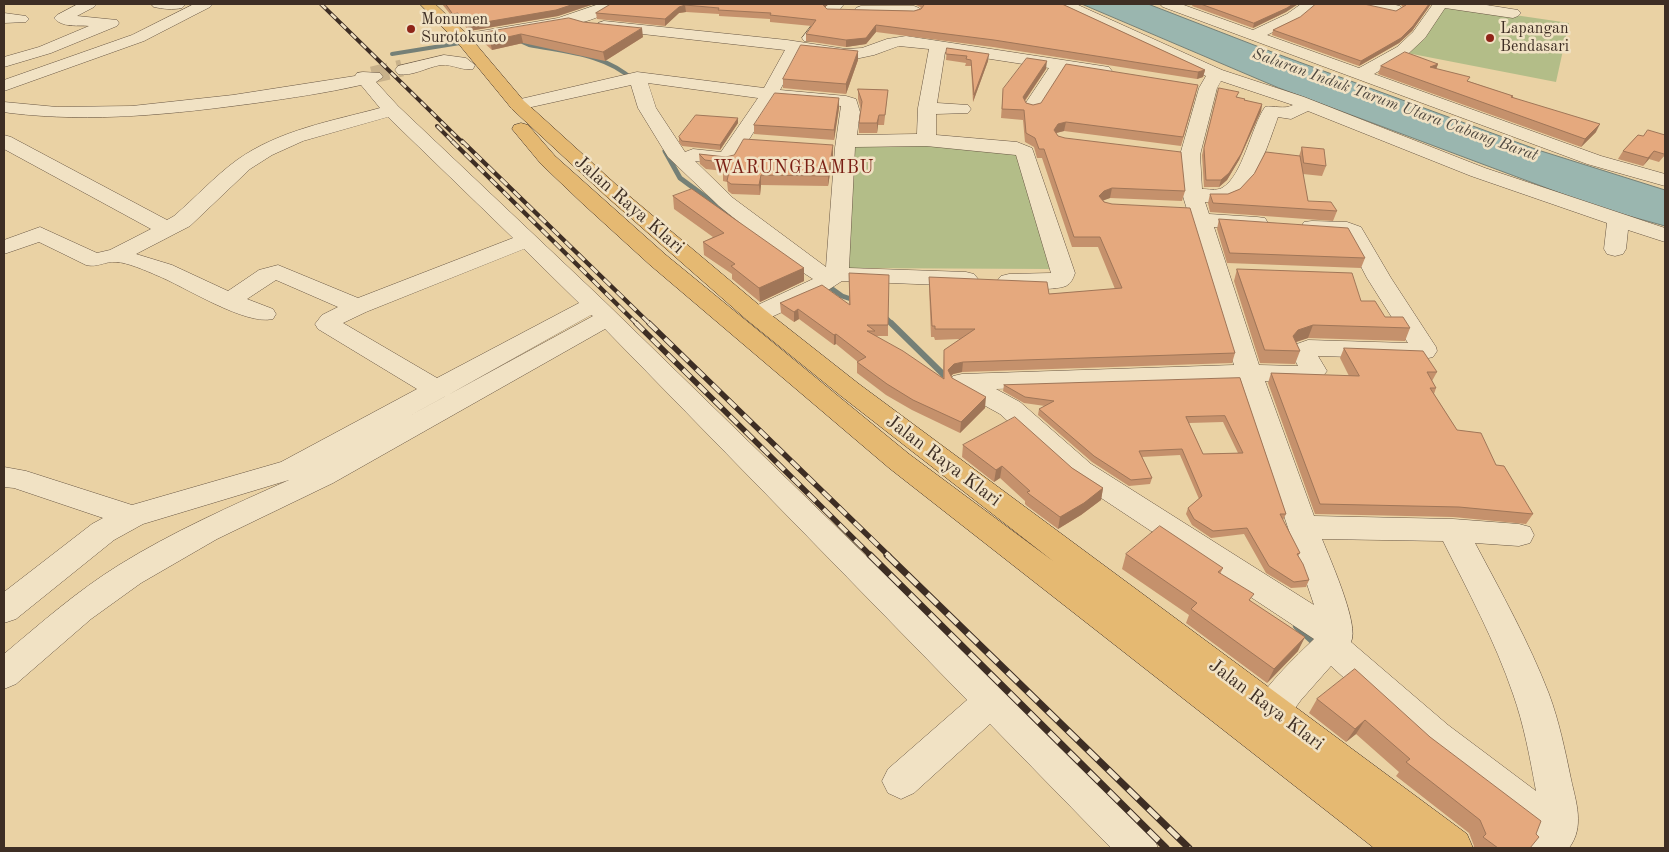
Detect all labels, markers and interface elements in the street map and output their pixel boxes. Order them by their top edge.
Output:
place label: Monumen Surotokunto [421,10,507,48]
place label: Lapangan Bendasari [1500,19,1569,57]
marker: Monumen Surotokunto [405,23,417,35]
marker: Lapangan Bendasari [1484,32,1496,44]
water label: Saluran Induk Tarum Utara Cabang Barat [1250,44,1540,166]
street label: Jalan Raya Klari [569,151,689,259]
district label: WARUNGBAMBU [712,157,876,179]
street label: Jalan Raya Klari [881,410,1005,512]
street label: Jalan Raya Klari [1204,654,1328,756]

